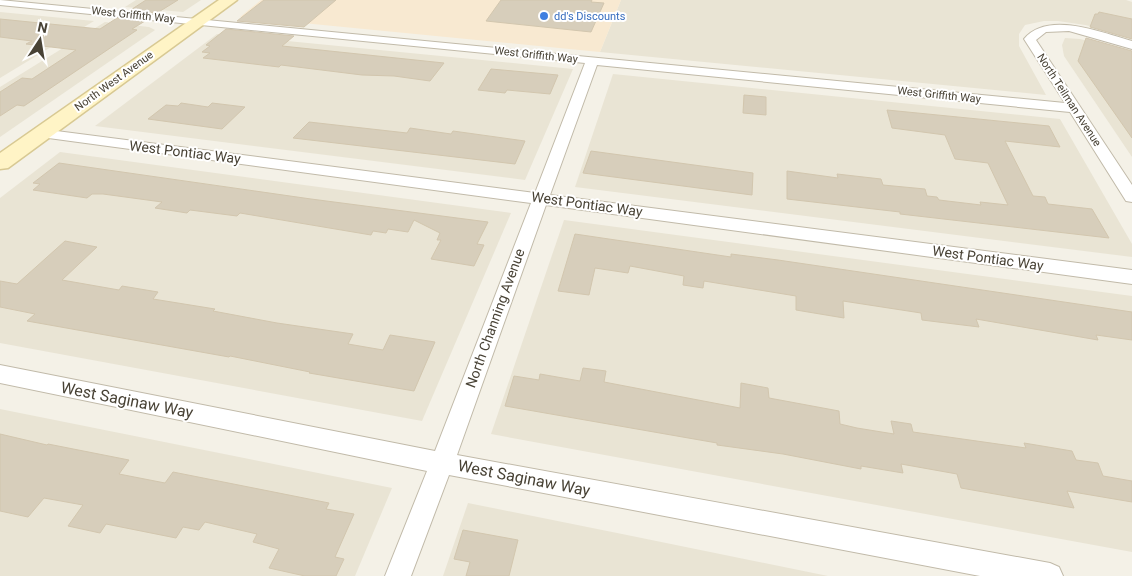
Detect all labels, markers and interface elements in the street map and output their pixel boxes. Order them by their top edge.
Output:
street label: West Griffith Way [91,4,176,26]
marker: dd's Discounts [538,10,550,22]
place label: dd's Discounts [554,10,626,23]
north arrow [15,15,65,65]
text: N [36,18,49,36]
street label: West Griffith Way [494,44,579,66]
street label: North West Avenue [72,48,156,114]
street label: North Teilman Avenue [1034,51,1104,149]
street label: West Griffith Way [897,84,982,106]
street label: West Pontiac Way [128,137,242,167]
street label: West Pontiac Way [530,188,644,220]
street label: West Pontiac Way [931,242,1045,274]
street label: North Channing Avenue [462,246,528,390]
street label: West Saginaw Way [59,378,195,422]
street label: West Saginaw Way [456,456,592,500]

